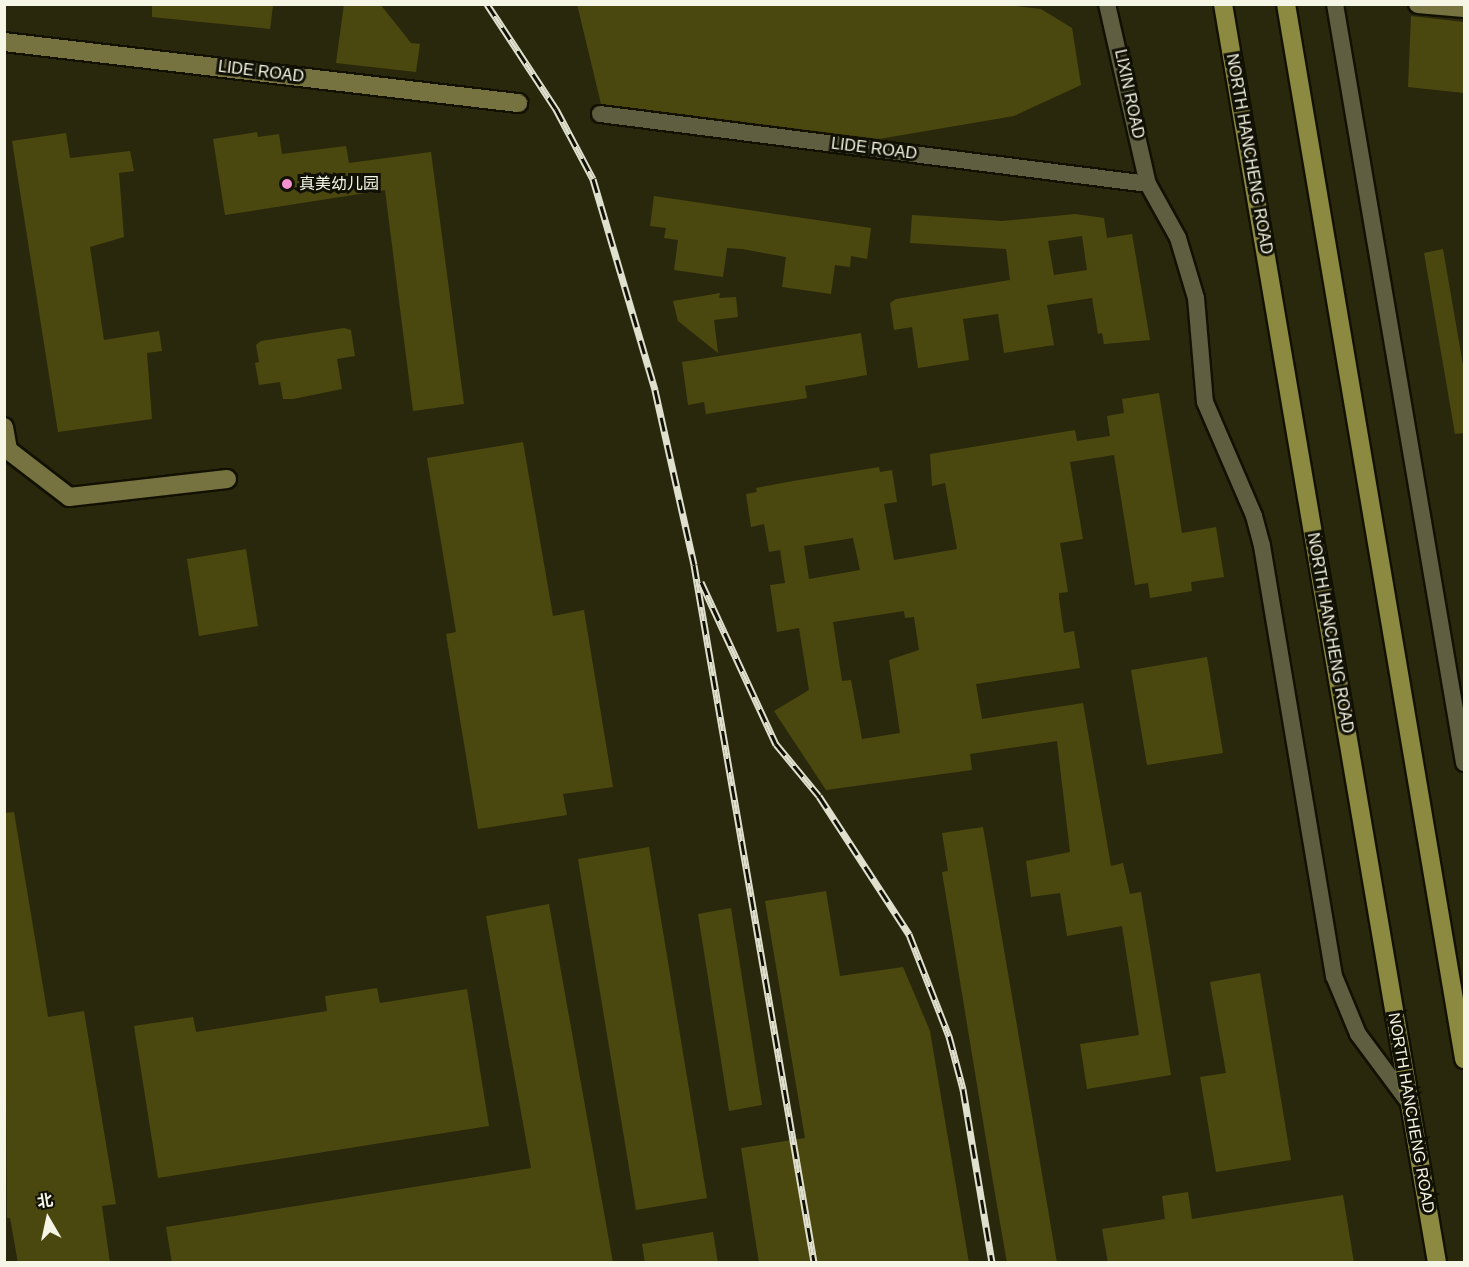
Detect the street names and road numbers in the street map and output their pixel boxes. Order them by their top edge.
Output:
street label: LIXIN ROAD [1110,48,1148,140]
street label: NORTH HANCHENG ROAD [1222,52,1276,256]
street label: LIDE ROAD [217,57,305,87]
street label: LIDE ROAD [830,134,918,164]
street label: NORTH HANCHENG ROAD [1303,531,1357,735]
street label: NORTH HANCHENG ROAD [1384,1011,1438,1215]

